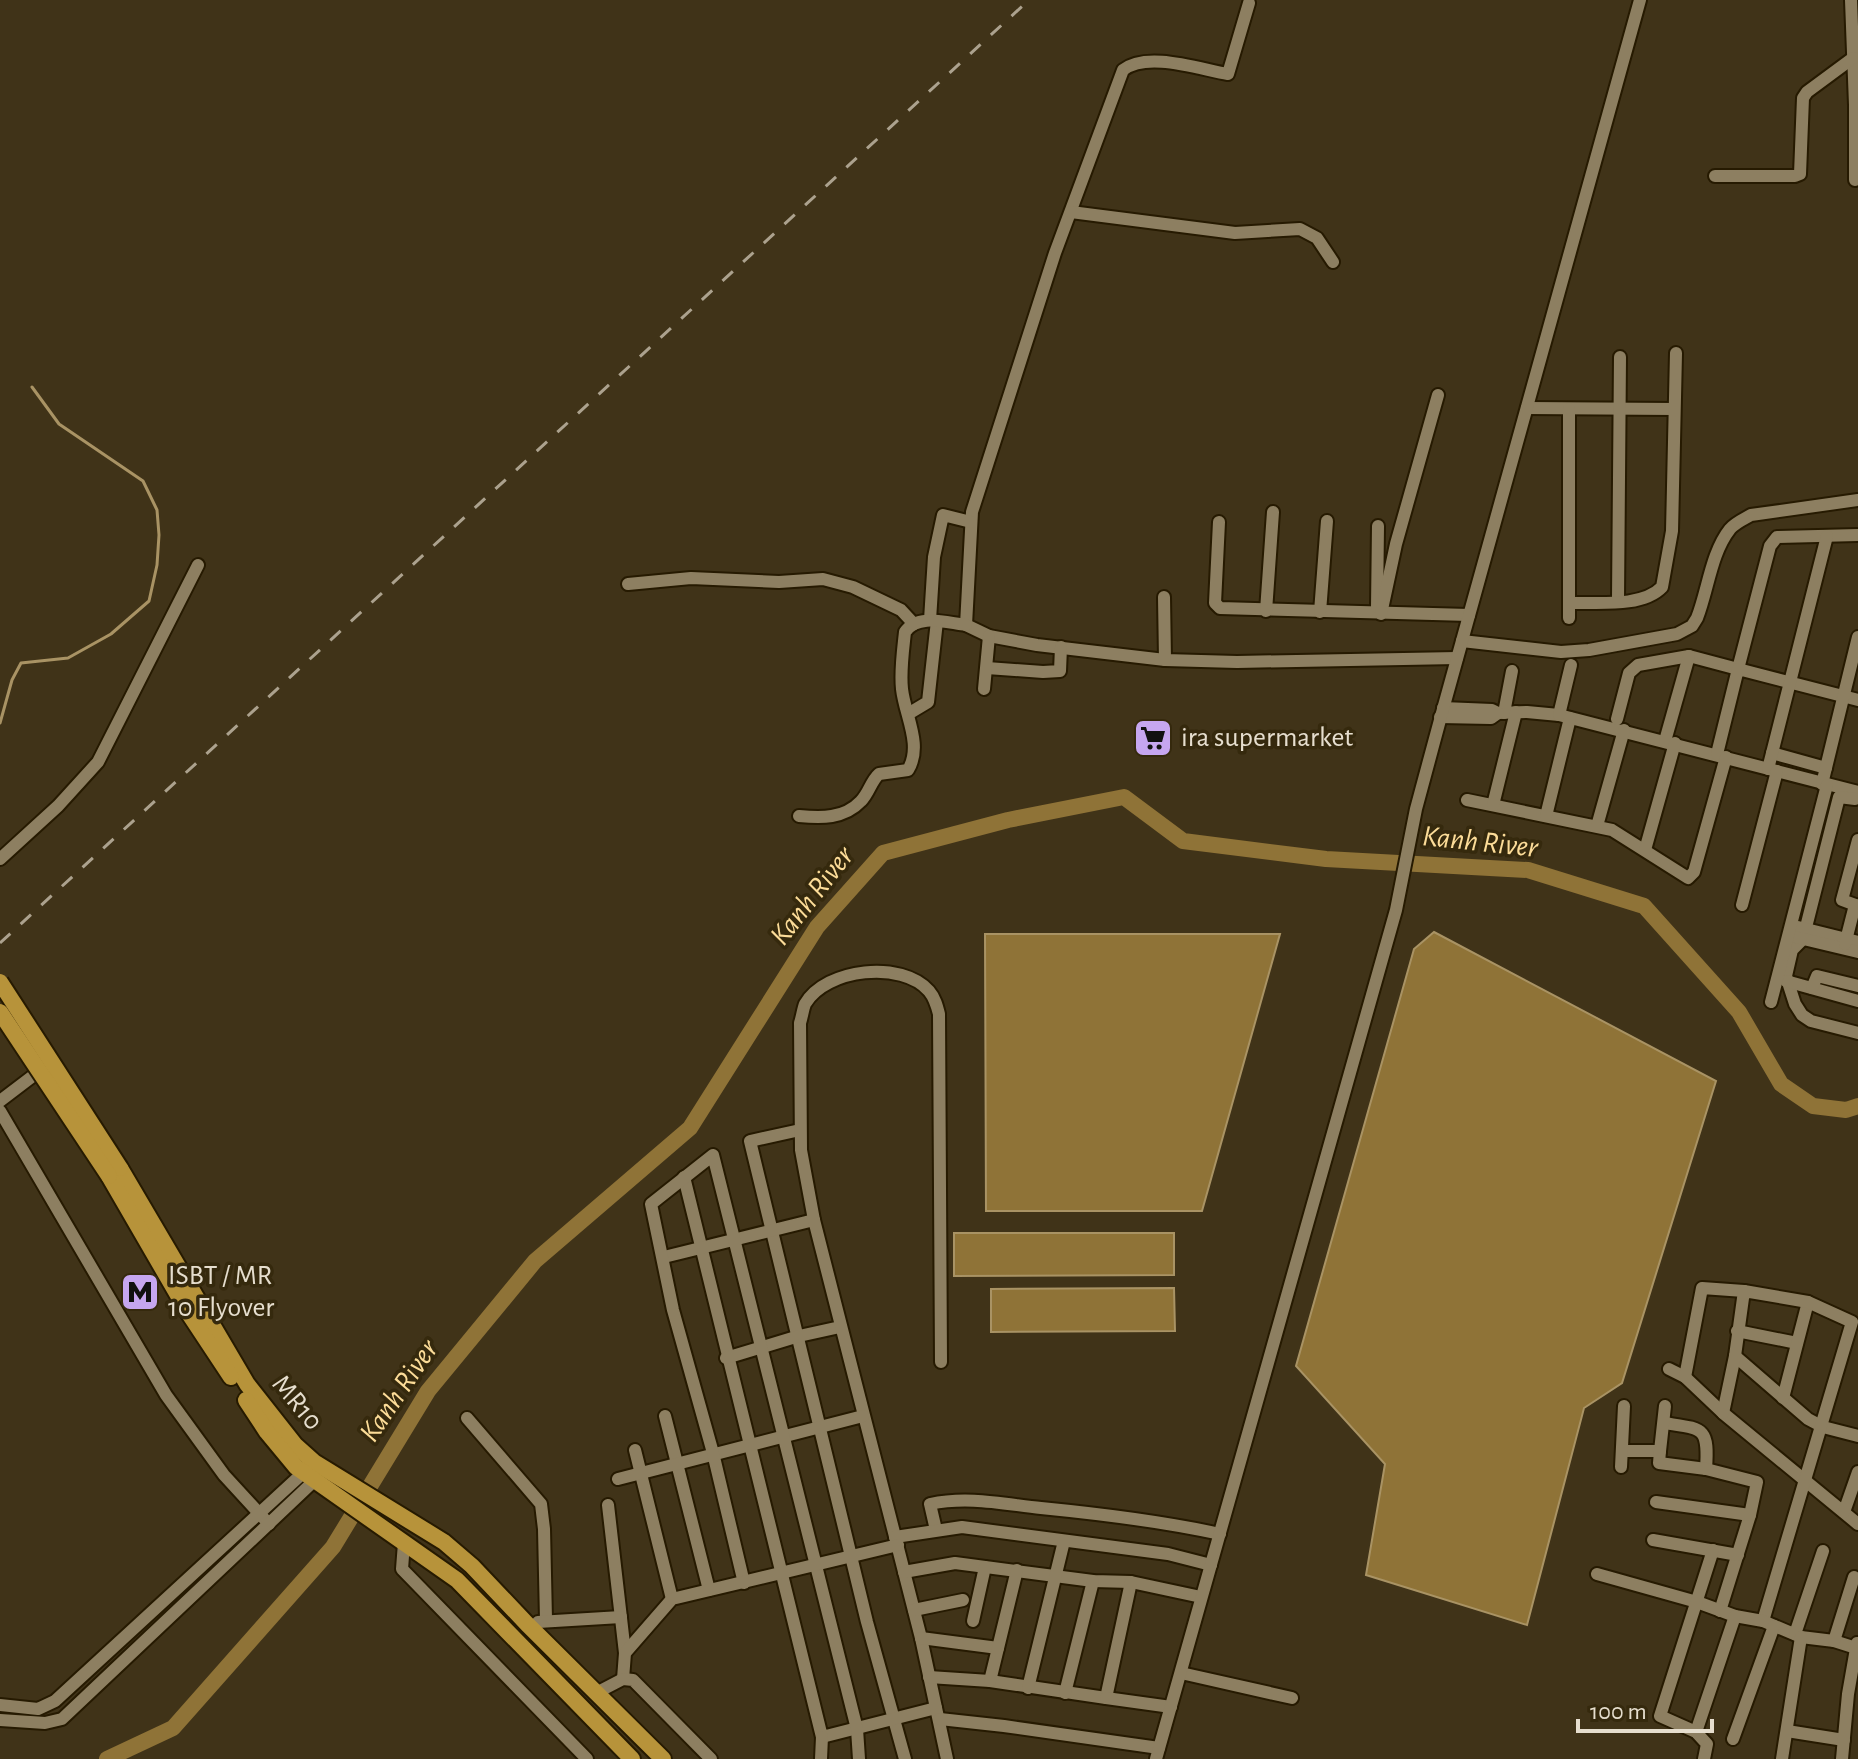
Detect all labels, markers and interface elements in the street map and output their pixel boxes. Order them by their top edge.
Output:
supermarket icon: ira supermarket [1132,717,1174,759]
place label: ira supermarket [1181,724,1353,752]
water label: Kanh River [1421,821,1540,863]
water label: Kanh River [765,840,860,951]
place label: ISBT / MR 10 Flyover [168,1262,274,1322]
metro station icon: ISBT / MR 10 Flyover [119,1271,161,1313]
water label: Kanh River [354,1334,445,1447]
street label: MR10 [266,1370,328,1436]
scale bar [1578,1683,1712,1733]
text: 100 m [1590,1700,1647,1724]

